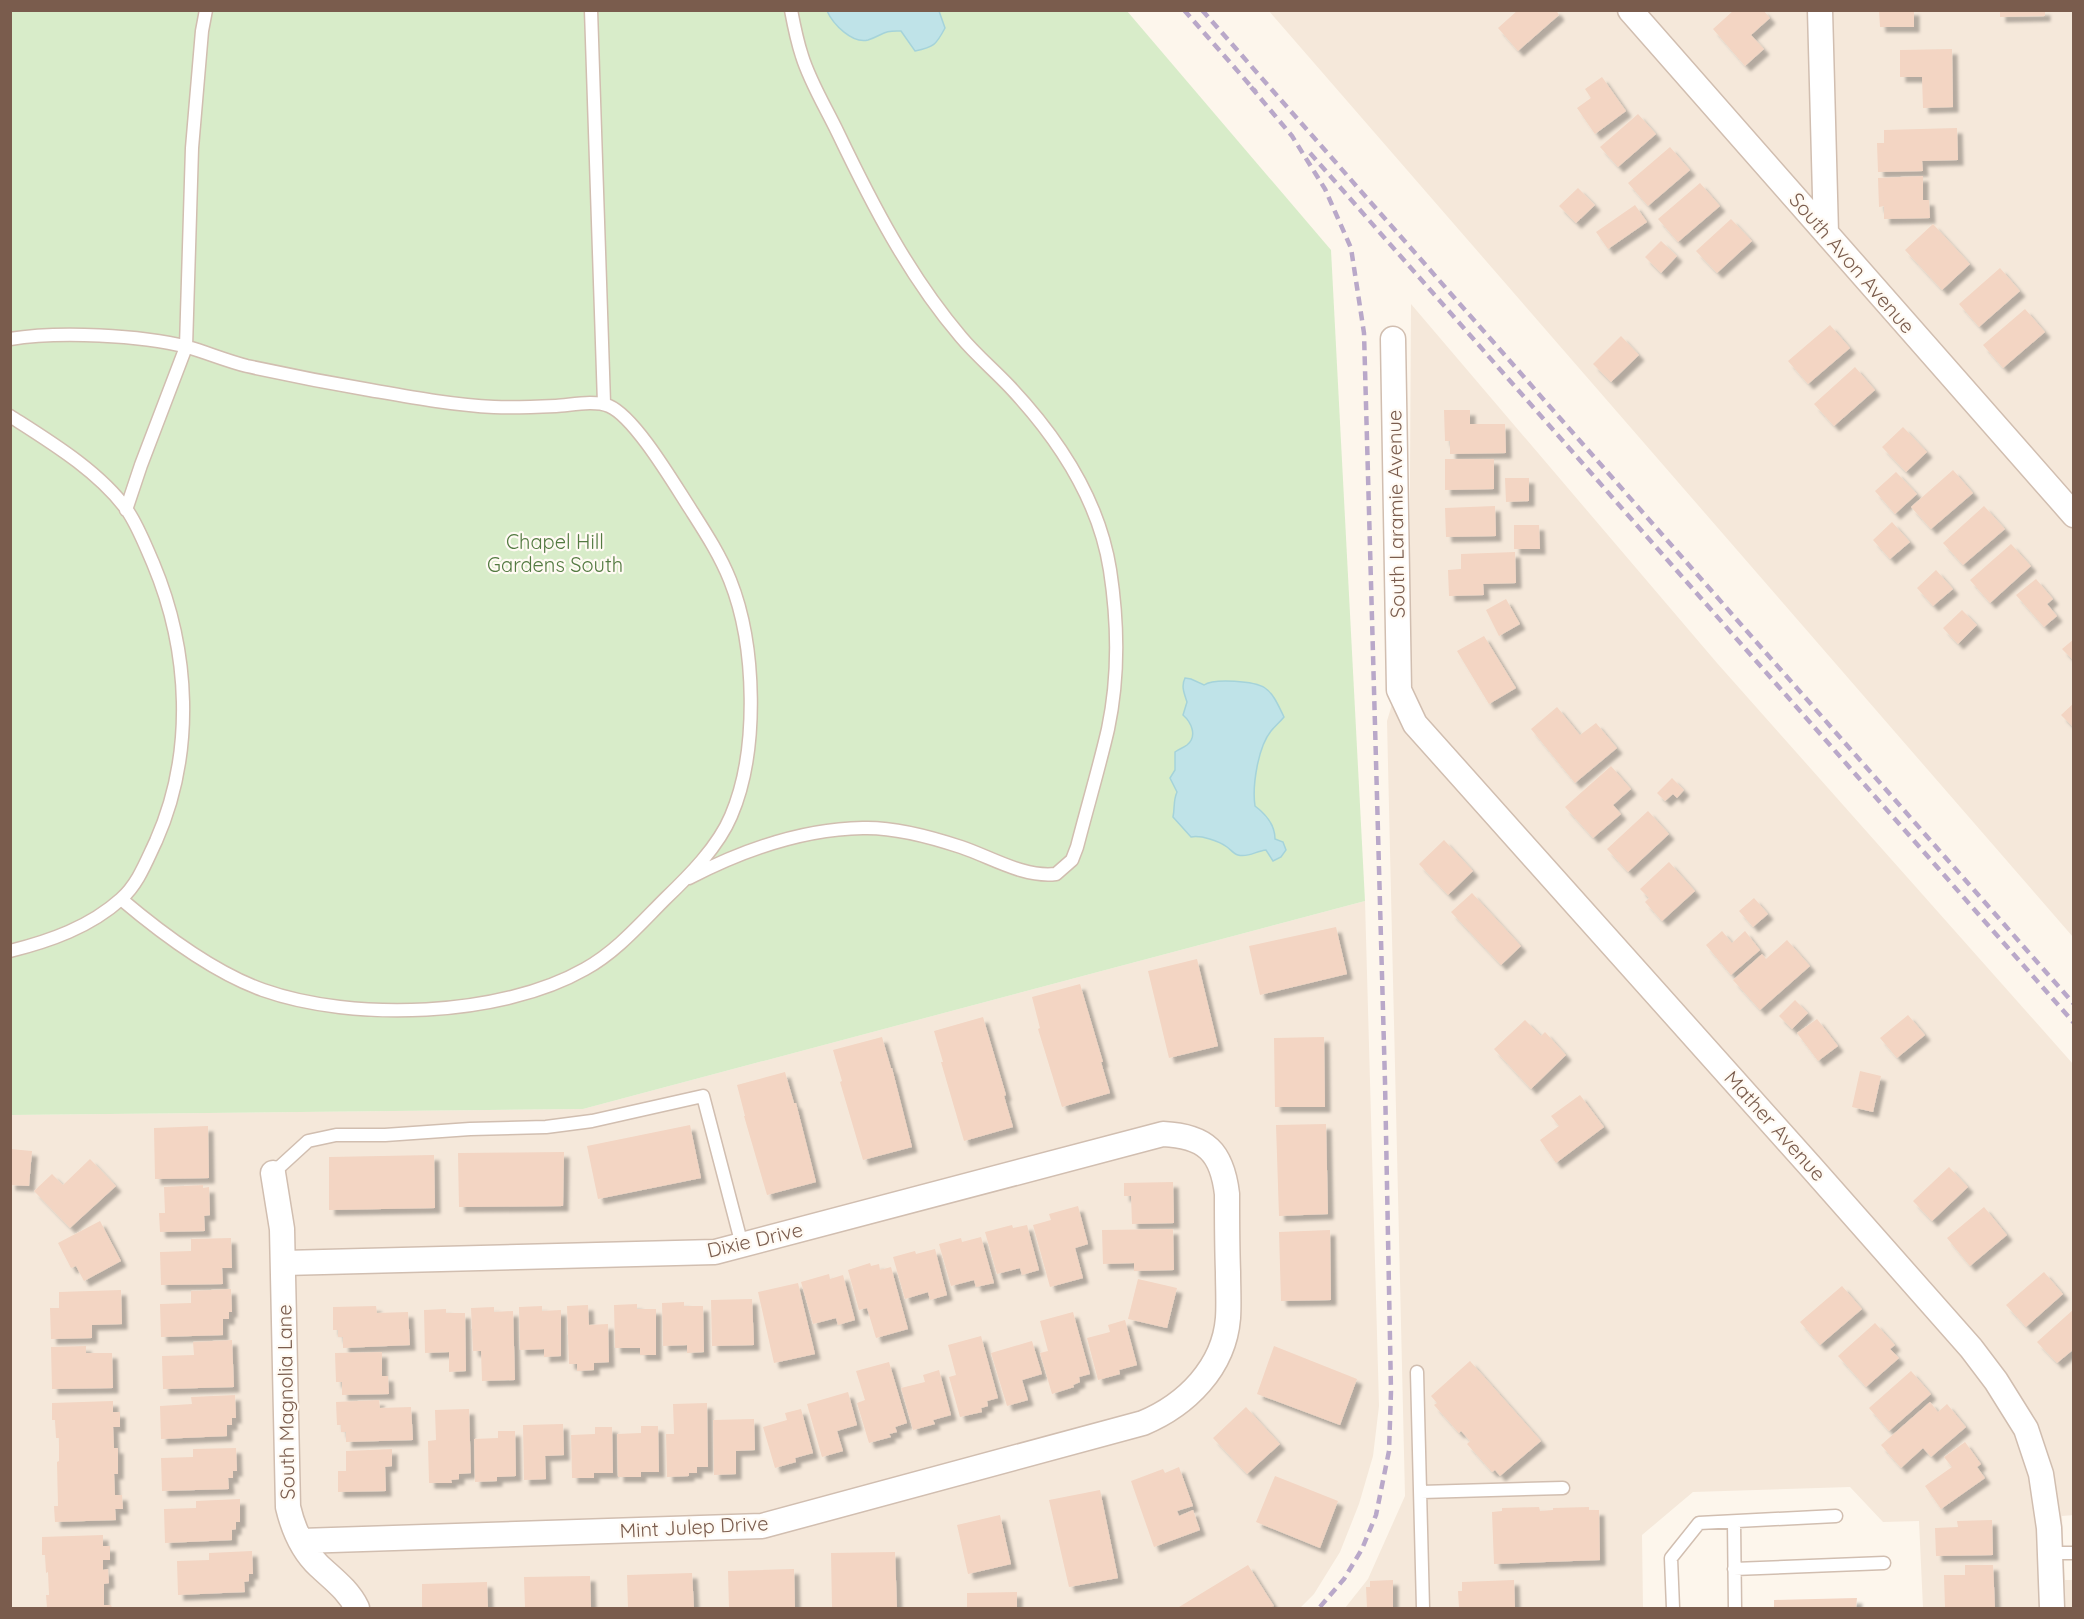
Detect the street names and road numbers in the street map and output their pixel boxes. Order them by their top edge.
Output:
street label: South Avon Avenue [1784,187,1920,338]
street label: South Laramie Avenue [1381,410,1410,618]
street label: Mather Avenue [1719,1065,1831,1186]
street label: Dixie Drive [705,1216,805,1263]
street label: South Magnolia Lane [271,1304,300,1500]
street label: Mint Julep Drive [619,1510,769,1543]

